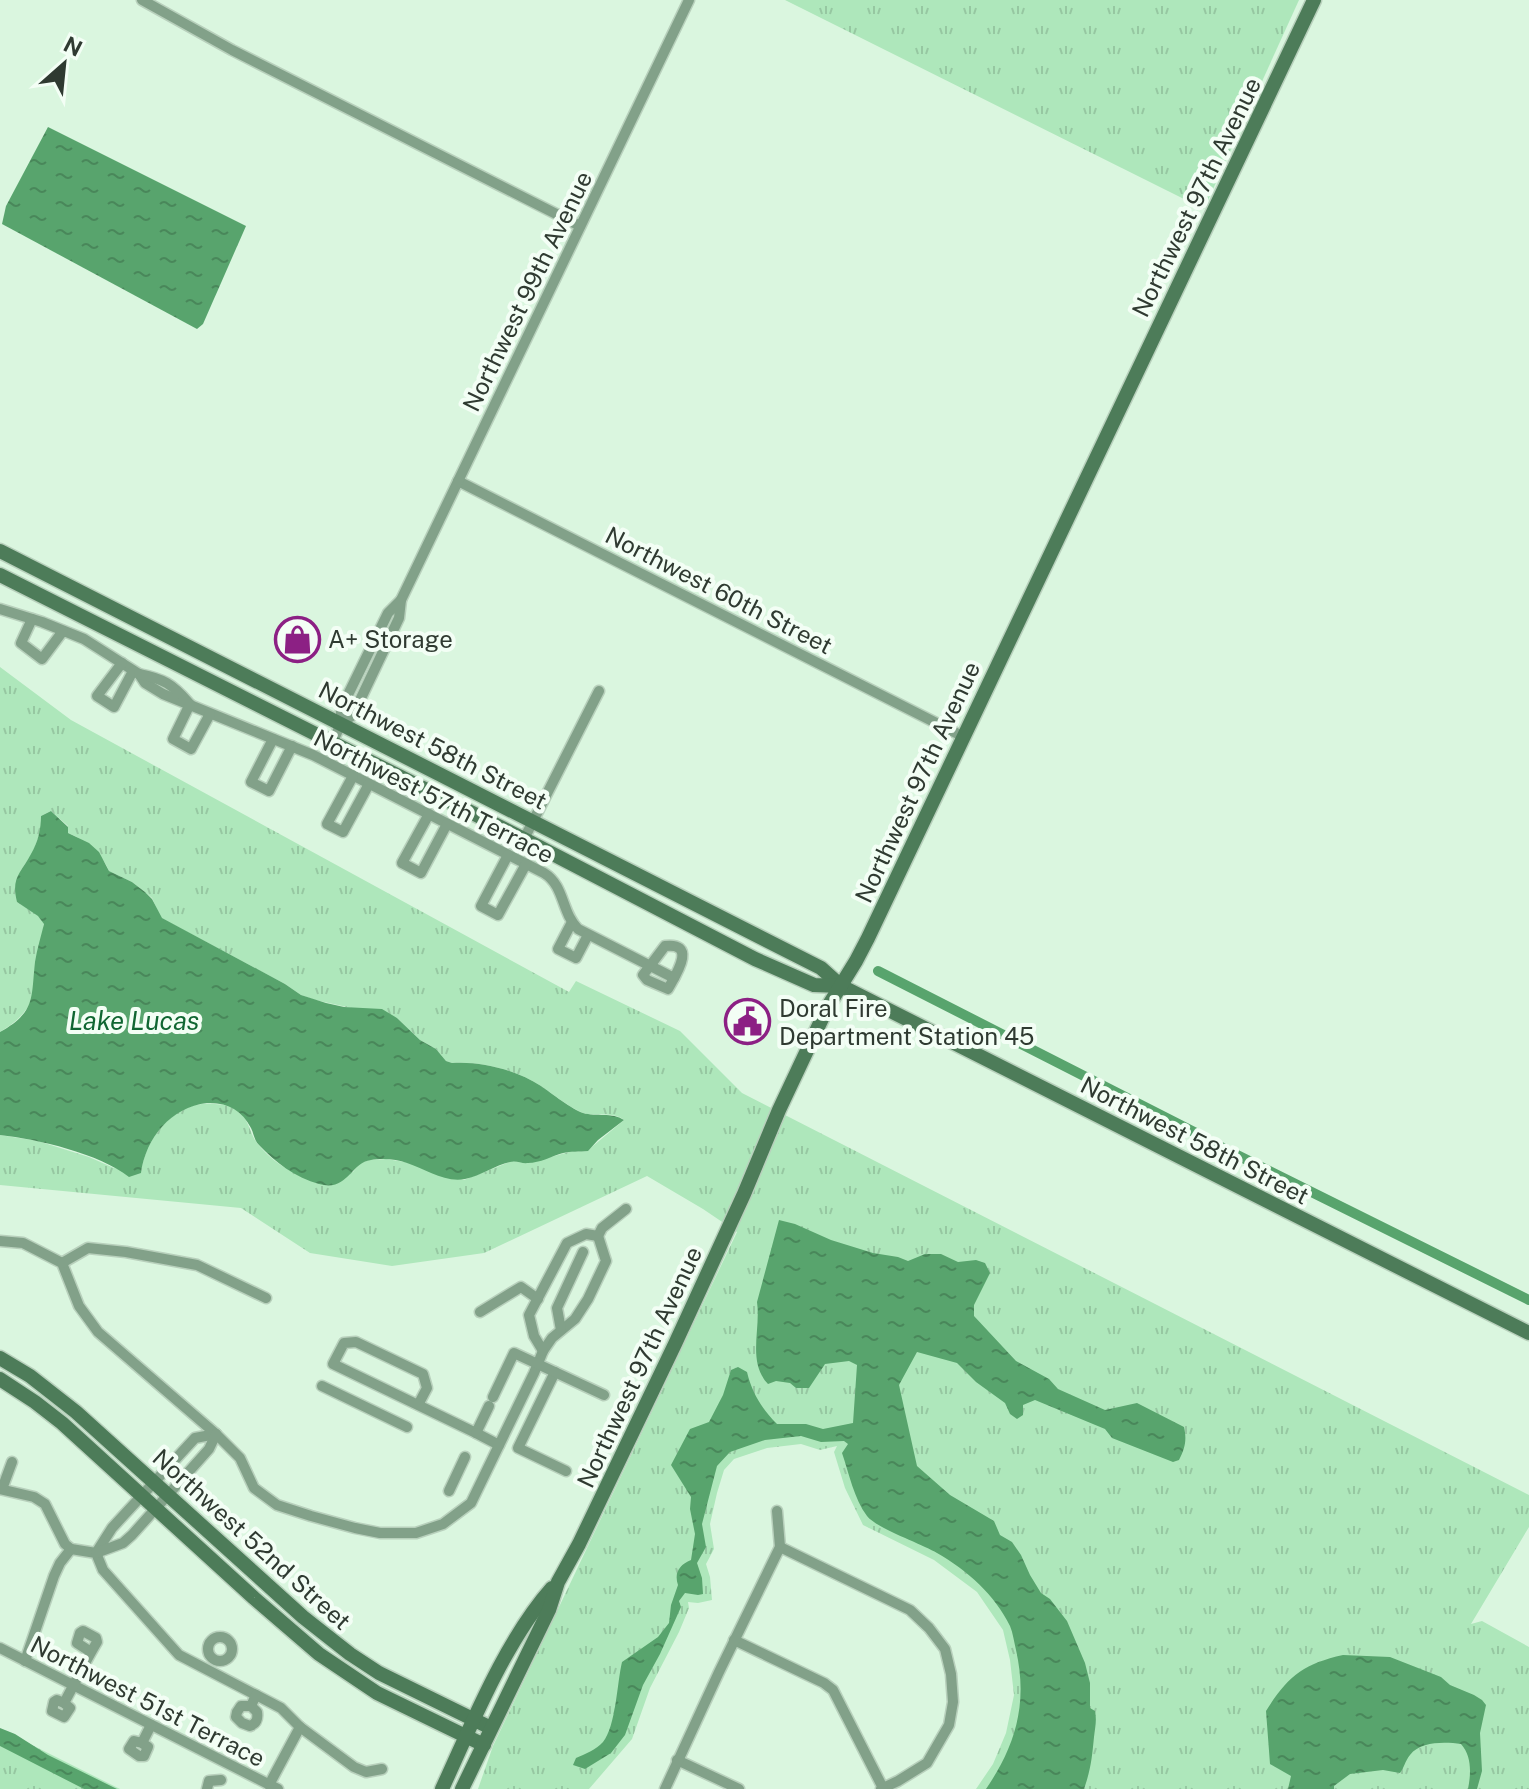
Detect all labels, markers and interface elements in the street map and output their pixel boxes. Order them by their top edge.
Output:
north arrow [24,24,104,104]
text: N [60,31,87,62]
street label: Northwest 97th Avenue [1126,73,1266,321]
street label: Northwest 99th Avenue [457,166,597,416]
street label: Northwest 60th Street [601,521,837,659]
shop icon: A+ Storage [273,615,321,663]
place label: A+ Storage [328,625,453,653]
street label: Northwest 97th Avenue [849,657,985,907]
street label: Northwest 58th Street [314,675,552,815]
street label: Northwest 57th Terrace [309,723,559,869]
place label: Doral Fire Department Station 45 [779,994,1034,1050]
public building icon: Doral Fire Department Station 45 [724,998,772,1046]
water label: Lake Lucas [69,1005,199,1036]
street label: Northwest 58th Street [1076,1070,1314,1210]
street label: Northwest 97th Avenue [571,1242,707,1492]
street label: Northwest 52nd Street [147,1443,357,1635]
street label: Northwest 51st Terrace [26,1630,270,1772]

